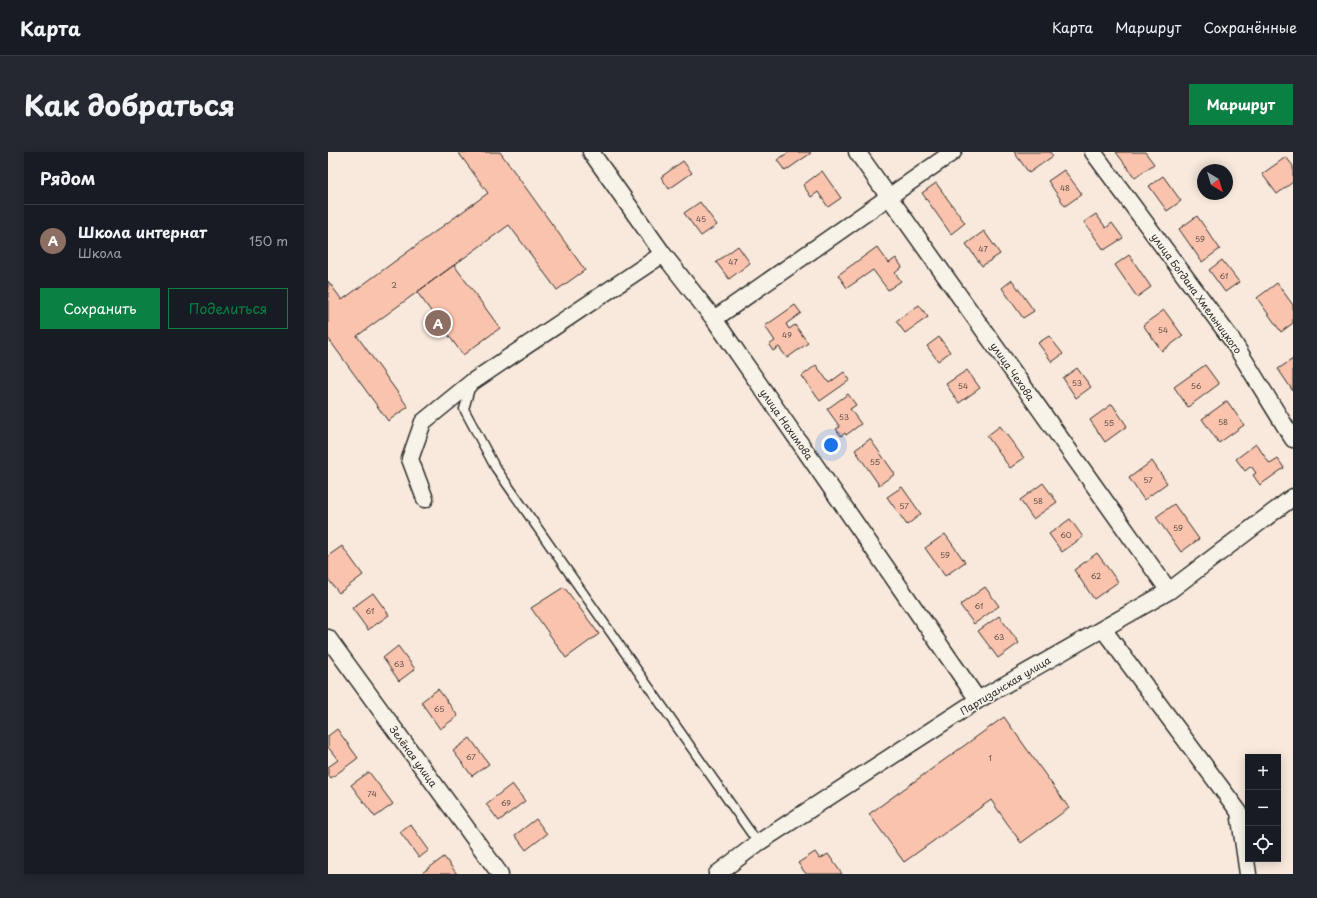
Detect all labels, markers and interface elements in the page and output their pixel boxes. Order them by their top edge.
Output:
text: Карта [20,14,81,42]
text: Карта [1052,17,1093,38]
text: Маршрут [1115,17,1181,38]
text: Сохранённые [1203,17,1297,38]
text: Как добраться [24,83,235,126]
button: Маршрут [1189,84,1293,125]
north arrow [1197,164,1233,200]
text: Рядом [40,165,95,191]
house number: 48 [1060,182,1070,194]
house number: 45 [696,213,706,225]
text: Школа интернат [78,220,207,243]
street label: улица Богдана Хмельницкого [1148,230,1246,357]
text: A [48,231,58,250]
text: 150 m [249,231,288,250]
house number: 59 [1195,233,1205,245]
text: Школа [78,243,122,262]
house number: 47 [978,243,988,255]
house number: 47 [728,256,738,268]
house number: 61 [1220,270,1229,282]
house number: 2 [391,279,397,291]
button: Сохранить [40,288,160,329]
button: Поделиться [168,288,288,329]
pin: A [425,308,451,338]
house number: 54 [1158,324,1168,336]
house number: 49 [782,329,792,341]
street label: улица Чехова [987,339,1039,404]
house number: 53 [1072,377,1082,389]
house number: 54 [958,380,968,392]
house number: 56 [1191,380,1202,392]
street label: улица Нахимова [757,385,818,463]
house number: 53 [839,411,849,423]
house number: 58 [1218,416,1228,428]
house number: 55 [1104,417,1114,429]
your location [821,435,841,455]
house number: 55 [870,456,880,468]
house number: 57 [1143,474,1153,486]
house number: 58 [1033,495,1043,507]
house number: 57 [899,500,909,512]
house number: 59 [1173,522,1183,534]
house number: 60 [1060,529,1072,541]
house number: 59 [940,549,950,561]
house number: 62 [1091,570,1101,582]
house number: 61 [975,600,984,612]
house number: 61 [366,605,375,617]
house number: 63 [994,631,1004,643]
street label: Партизанская улица [957,652,1054,718]
house number: 63 [394,658,404,670]
house number: 65 [434,703,444,715]
street label: Зелёная улица [387,722,442,790]
house number: 67 [466,751,476,763]
house number: 1 [988,752,992,764]
map controls [1245,754,1281,862]
button: + [1245,754,1281,790]
house number: 74 [367,788,377,800]
button: − [1245,790,1281,826]
house number: 69 [501,797,511,809]
button: locate [1245,826,1281,862]

